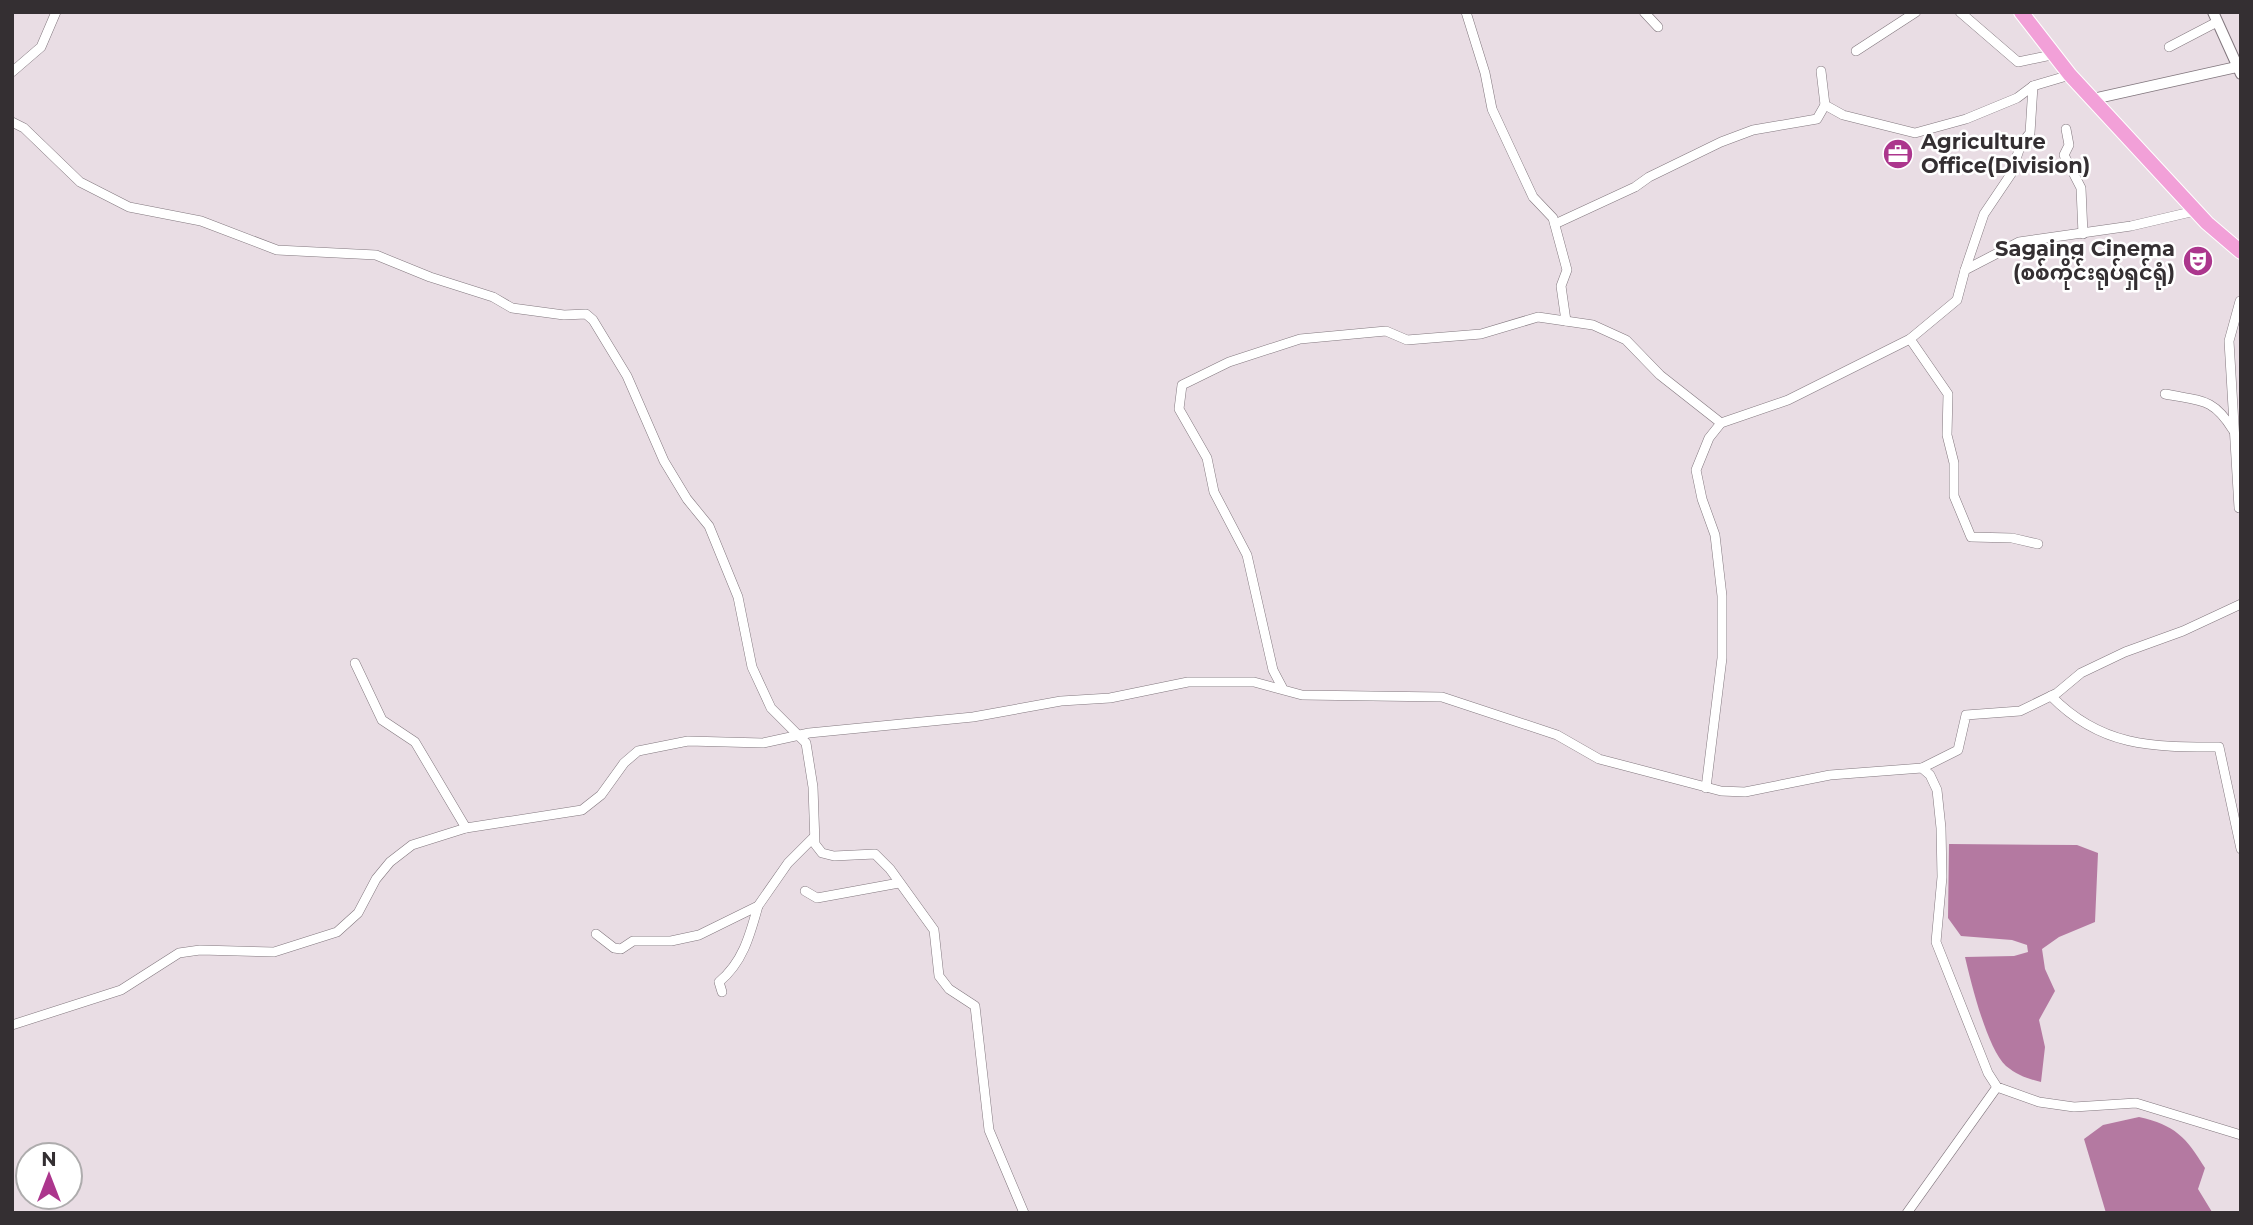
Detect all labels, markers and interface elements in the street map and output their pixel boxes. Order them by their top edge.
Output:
place label: Agriculture Office(Division) [1920,129,2090,178]
office icon: Agriculture Office(Division) [1881,137,1915,171]
place label: Sagaing Cinema (စစ်ကိုင်းရုပ်ရှင်ရုံ) [1995,236,2175,290]
theatre icon: Sagaing Cinema (စစ်ကိုင်းရုပ်ရှင်ရုံ) [2181,244,2215,278]
north arrow [14,1141,84,1211]
text: N [41,1148,57,1171]

